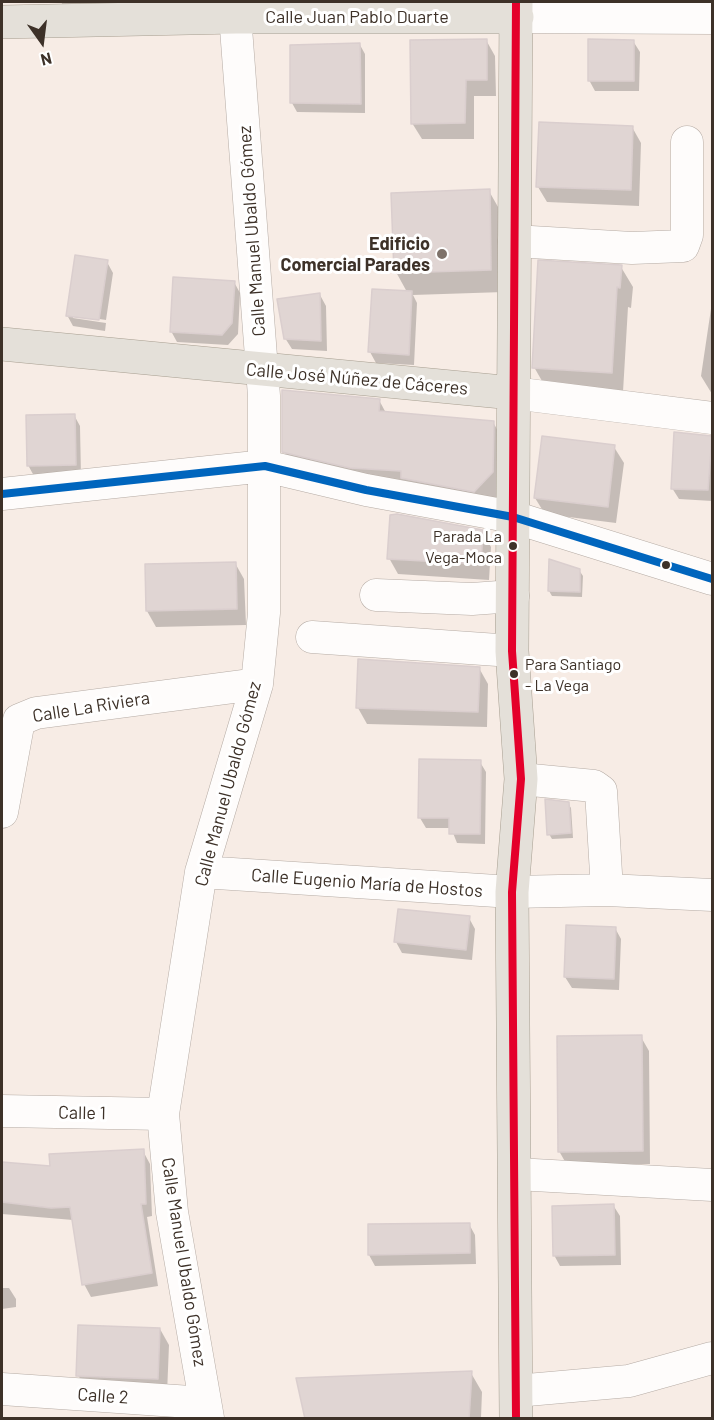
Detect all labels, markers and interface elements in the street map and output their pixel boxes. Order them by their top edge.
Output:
street label: Calle Juan Pablo Duarte [265,6,449,28]
north arrow [12,12,72,72]
text: N [39,49,54,70]
street label: Calle Manuel Ubaldo Gómez [234,125,270,337]
place label: Edificio Comercial Parades [280,233,430,276]
marker: Edificio Comercial Parades [435,247,449,261]
street label: Calle José Núñez de Cáceres [245,359,469,399]
place label: Parada La Vega-Moca [425,527,502,565]
marker: Parada La Vega-Moca [507,540,519,552]
unlabelled marker [660,559,672,571]
place label: Para Santiago - La Vega [525,655,621,693]
marker: Para Santiago - La Vega [508,668,520,680]
street label: Calle Manuel Ubaldo Gómez [190,679,266,889]
street label: Calle La Riviera [31,687,151,727]
street label: Calle Eugenio María de Hostos [250,864,484,902]
street label: Calle 1 [58,1102,106,1124]
street label: Calle Manuel Ubaldo Gómez [157,1156,211,1368]
street label: Calle 2 [77,1383,129,1409]

